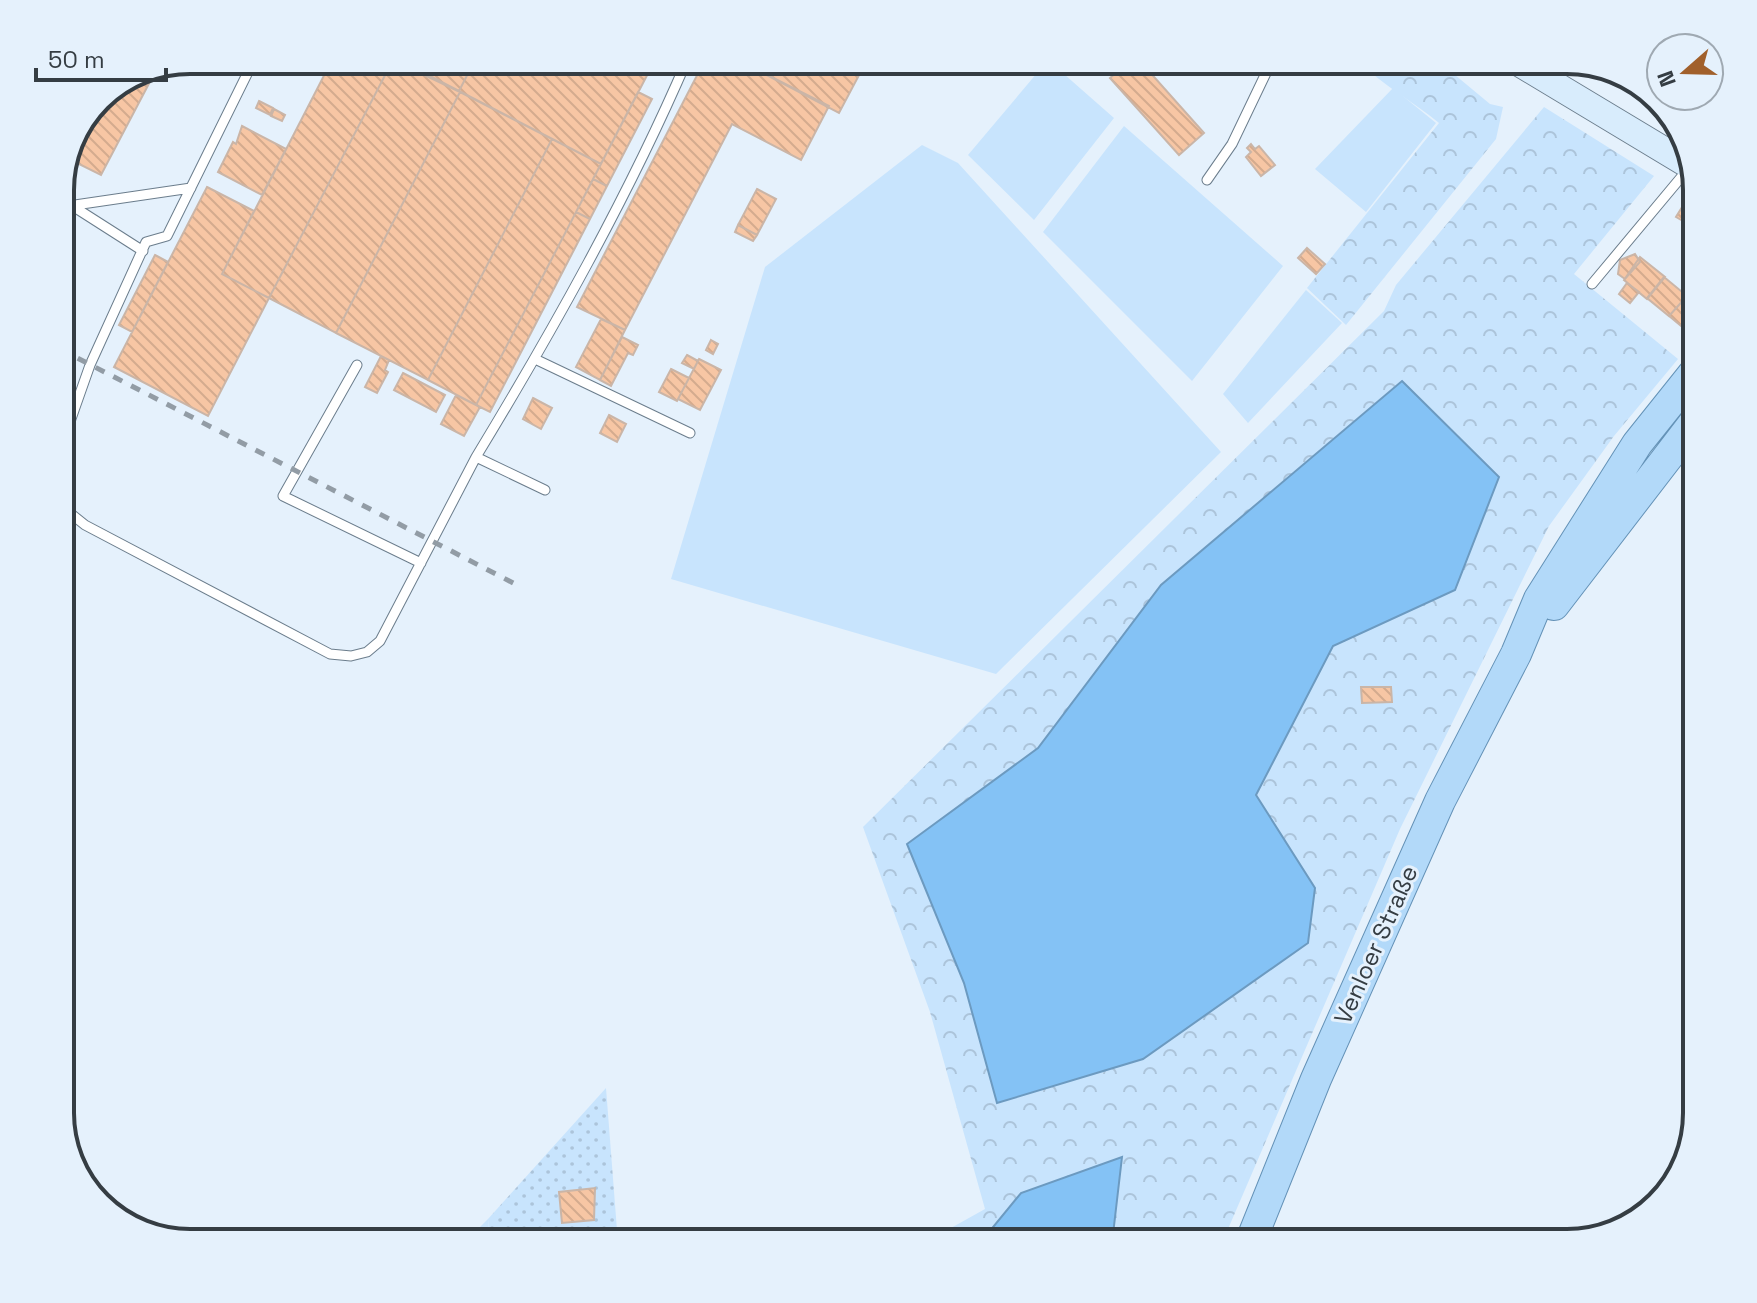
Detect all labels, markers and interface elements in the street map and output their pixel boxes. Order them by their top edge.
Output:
scale bar [36,32,166,82]
north arrow [1645,32,1725,112]
text: 50 m [48,44,105,75]
text: N [1651,67,1682,91]
street label: Venloer Straße [1327,861,1424,1029]

